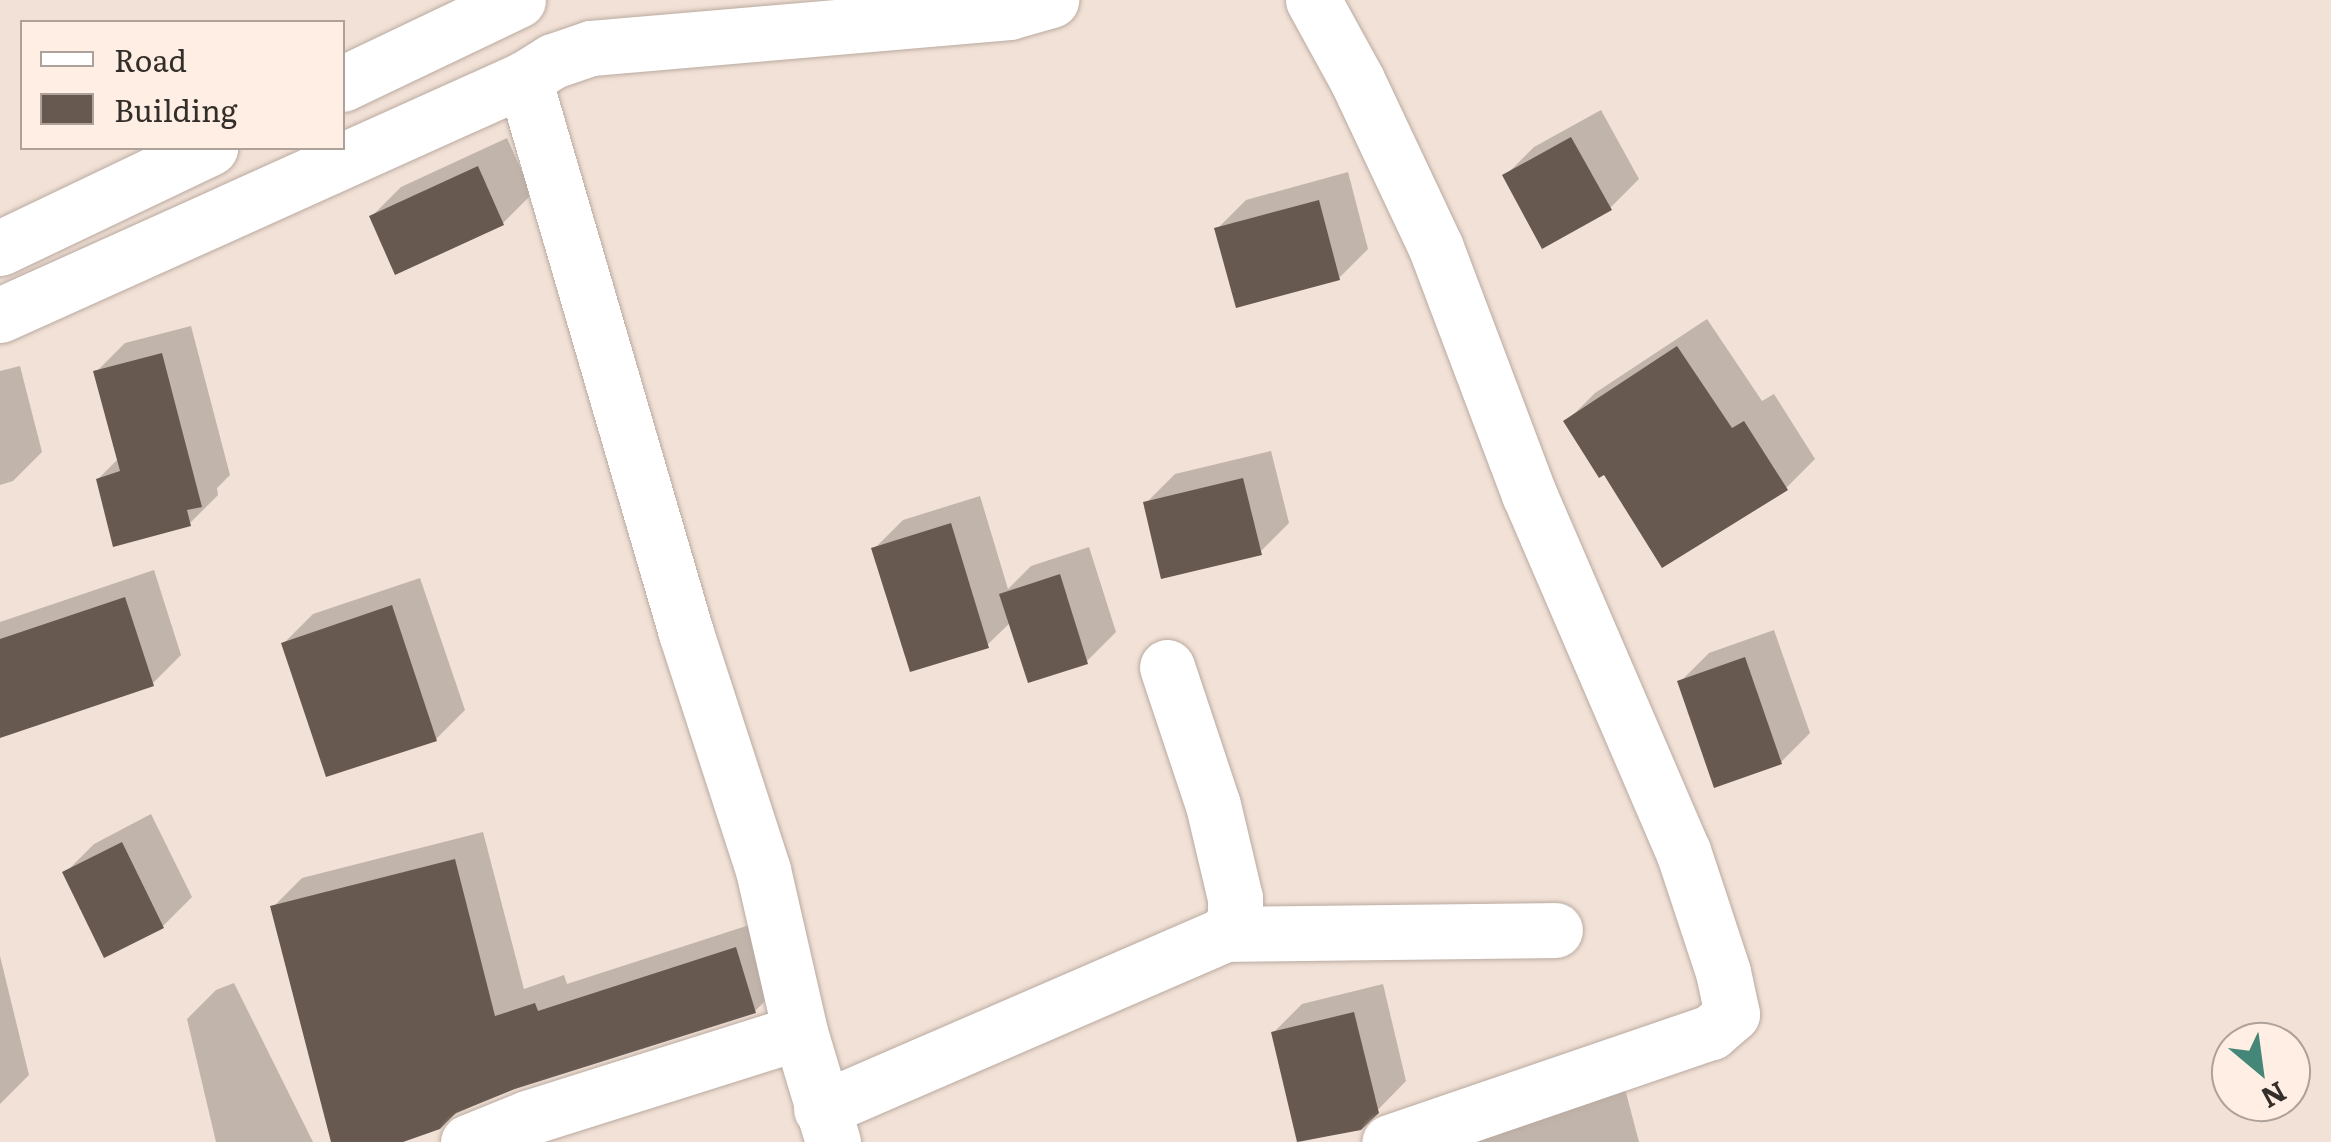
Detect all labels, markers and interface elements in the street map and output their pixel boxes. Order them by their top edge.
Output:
legend [20,20,345,150]
text: Road [114,37,187,81]
text: Building [114,87,238,131]
north arrow [2211,1022,2311,1122]
text: N [2254,1072,2295,1121]

